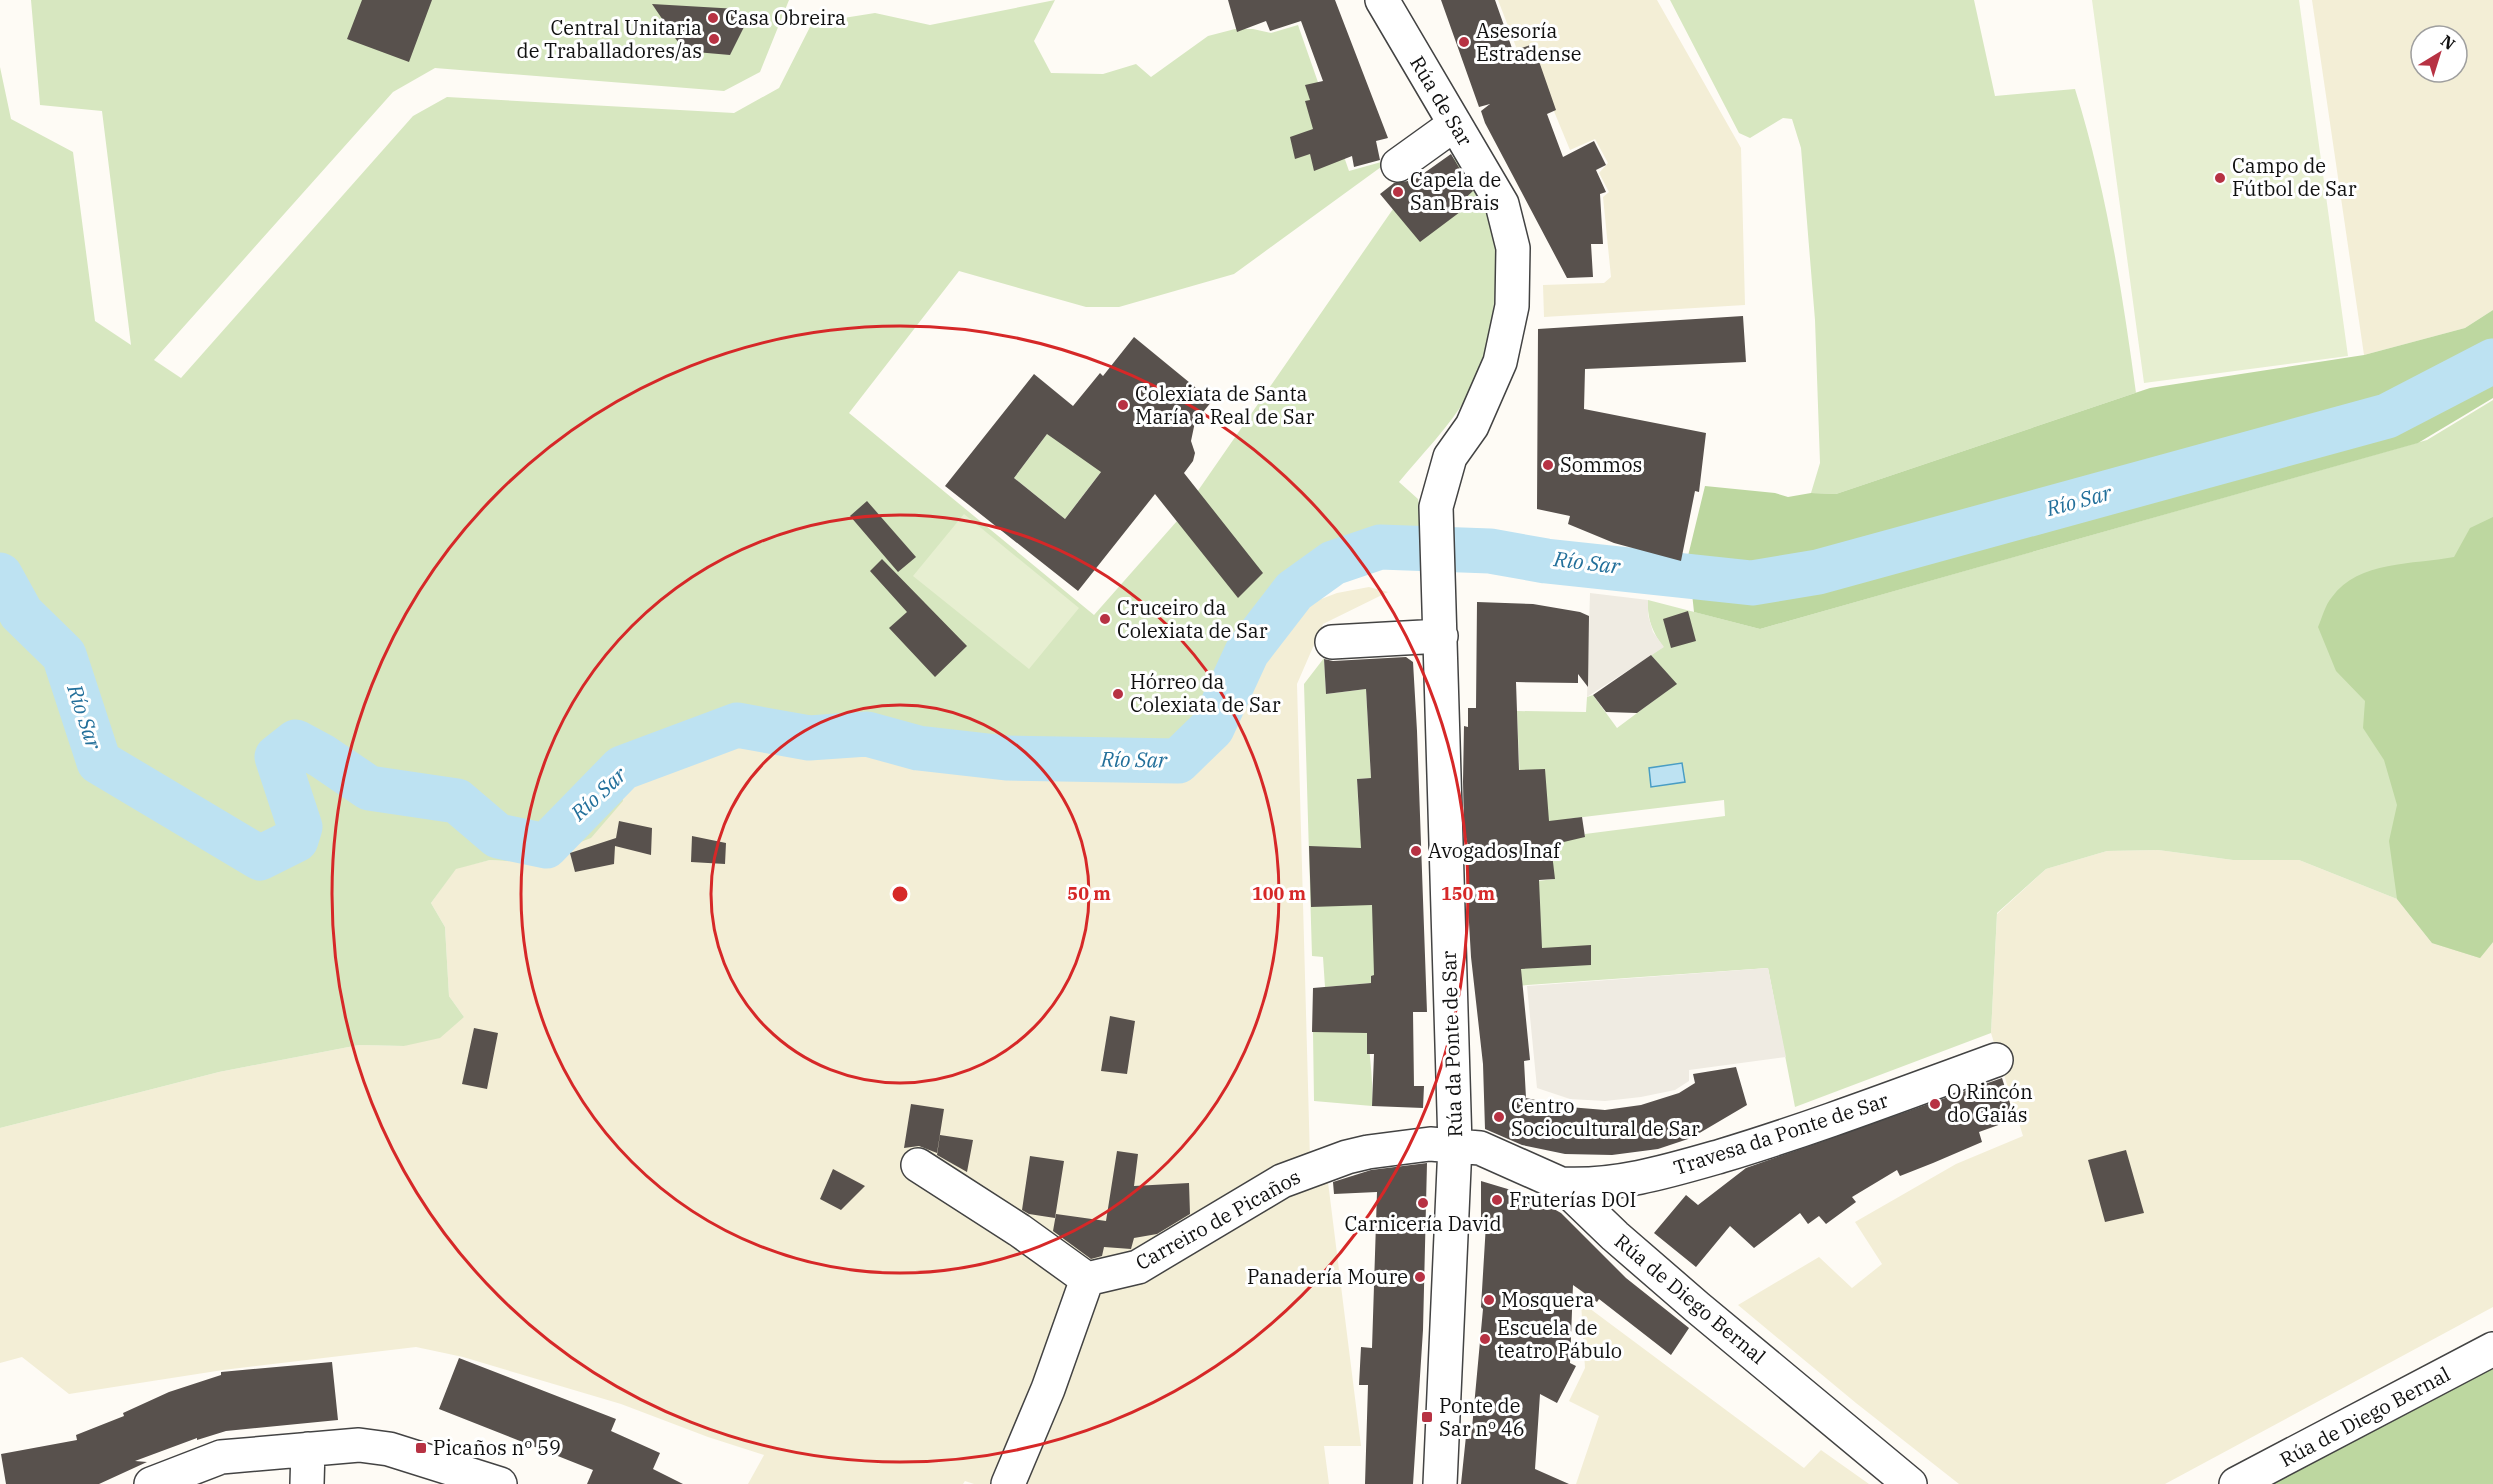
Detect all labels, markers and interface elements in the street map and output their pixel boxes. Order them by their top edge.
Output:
place label: Casa Obreira [725,4,846,31]
marker: Casa Obreira [706,11,720,25]
place label: Central Unitaria de Traballadores/as [516,14,702,64]
place label: Asesoría Estradense [1476,17,1581,67]
north arrow [2409,24,2469,84]
text: N [2437,30,2459,54]
marker: Central Unitaria de Traballadores/as [707,32,721,46]
marker: Asesoría Estradense [1457,35,1471,49]
street label: Rúa de Sar [1404,51,1479,151]
place label: Campo de Fútbol de Sar [2232,152,2357,202]
place label: Capela de San Brais [1410,166,1501,216]
marker: Campo de Fútbol de Sar [2213,171,2227,185]
marker: Capela de San Brais [1391,185,1405,199]
place label: Colexiata de Santa María a Real de Sar [1135,380,1314,430]
marker: Colexiata de Santa María a Real de Sar [1116,398,1130,412]
place label: Sommos [1560,451,1642,478]
marker: Sommos [1541,458,1555,472]
water label: Río Sar [2042,478,2115,522]
water label: Río Sar [1551,544,1623,580]
place label: Cruceiro da Colexiata de Sar [1117,594,1268,644]
marker: Cruceiro da Colexiata de Sar [1098,612,1112,626]
place label: Hórreo da Colexiata de Sar [1130,668,1281,718]
water label: Río Sar [61,680,109,753]
marker: Hórreo da Colexiata de Sar [1111,687,1125,701]
water label: Río Sar [1100,744,1168,774]
water label: Río Sar [564,760,633,827]
place label: Avogados Inaf [1428,837,1561,864]
marker: Avogados Inaf [1409,844,1423,858]
text: 50 m [1067,882,1111,905]
text: 100 m [1252,882,1307,905]
text: 150 m [1441,882,1496,905]
centre of rings [890,884,910,904]
street label: Rúa da Ponte de Sar [1435,950,1468,1138]
place label: O Rincón do Gaiás [1947,1078,2033,1128]
street label: Travesa da Ponte de Sar [1670,1086,1892,1181]
place label: Centro Sociocultural de Sar [1511,1092,1700,1142]
marker: O Rincón do Gaiás [1928,1097,1942,1111]
marker: Centro Sociocultural de Sar [1492,1110,1506,1124]
street label: Carreiro de Picaños [1131,1163,1305,1276]
place label: Fruterías DOI [1509,1186,1636,1213]
marker: Fruterías DOI [1490,1193,1504,1207]
marker: Carnicería David [1416,1196,1430,1210]
place label: Carnicería David [1344,1210,1502,1237]
street label: Rúa de Diego Bernal [1609,1227,1772,1370]
place label: Panadería Moure [1247,1263,1408,1290]
marker: Panadería Moure [1413,1270,1427,1284]
place label: Mosquera [1501,1286,1594,1313]
marker: Mosquera [1482,1293,1496,1307]
place label: Escuela de teatro Pábulo [1497,1314,1622,1364]
marker: Escuela de teatro Pábulo [1478,1332,1492,1346]
street label: Rúa de Diego Bernal [2275,1360,2455,1473]
place label: Ponte de Sar nº 46 [1439,1392,1525,1442]
marker: Ponte de Sar nº 46 [1420,1410,1434,1424]
place label: Picaños nº 59 [433,1434,561,1461]
marker: Picaños nº 59 [414,1441,428,1455]

